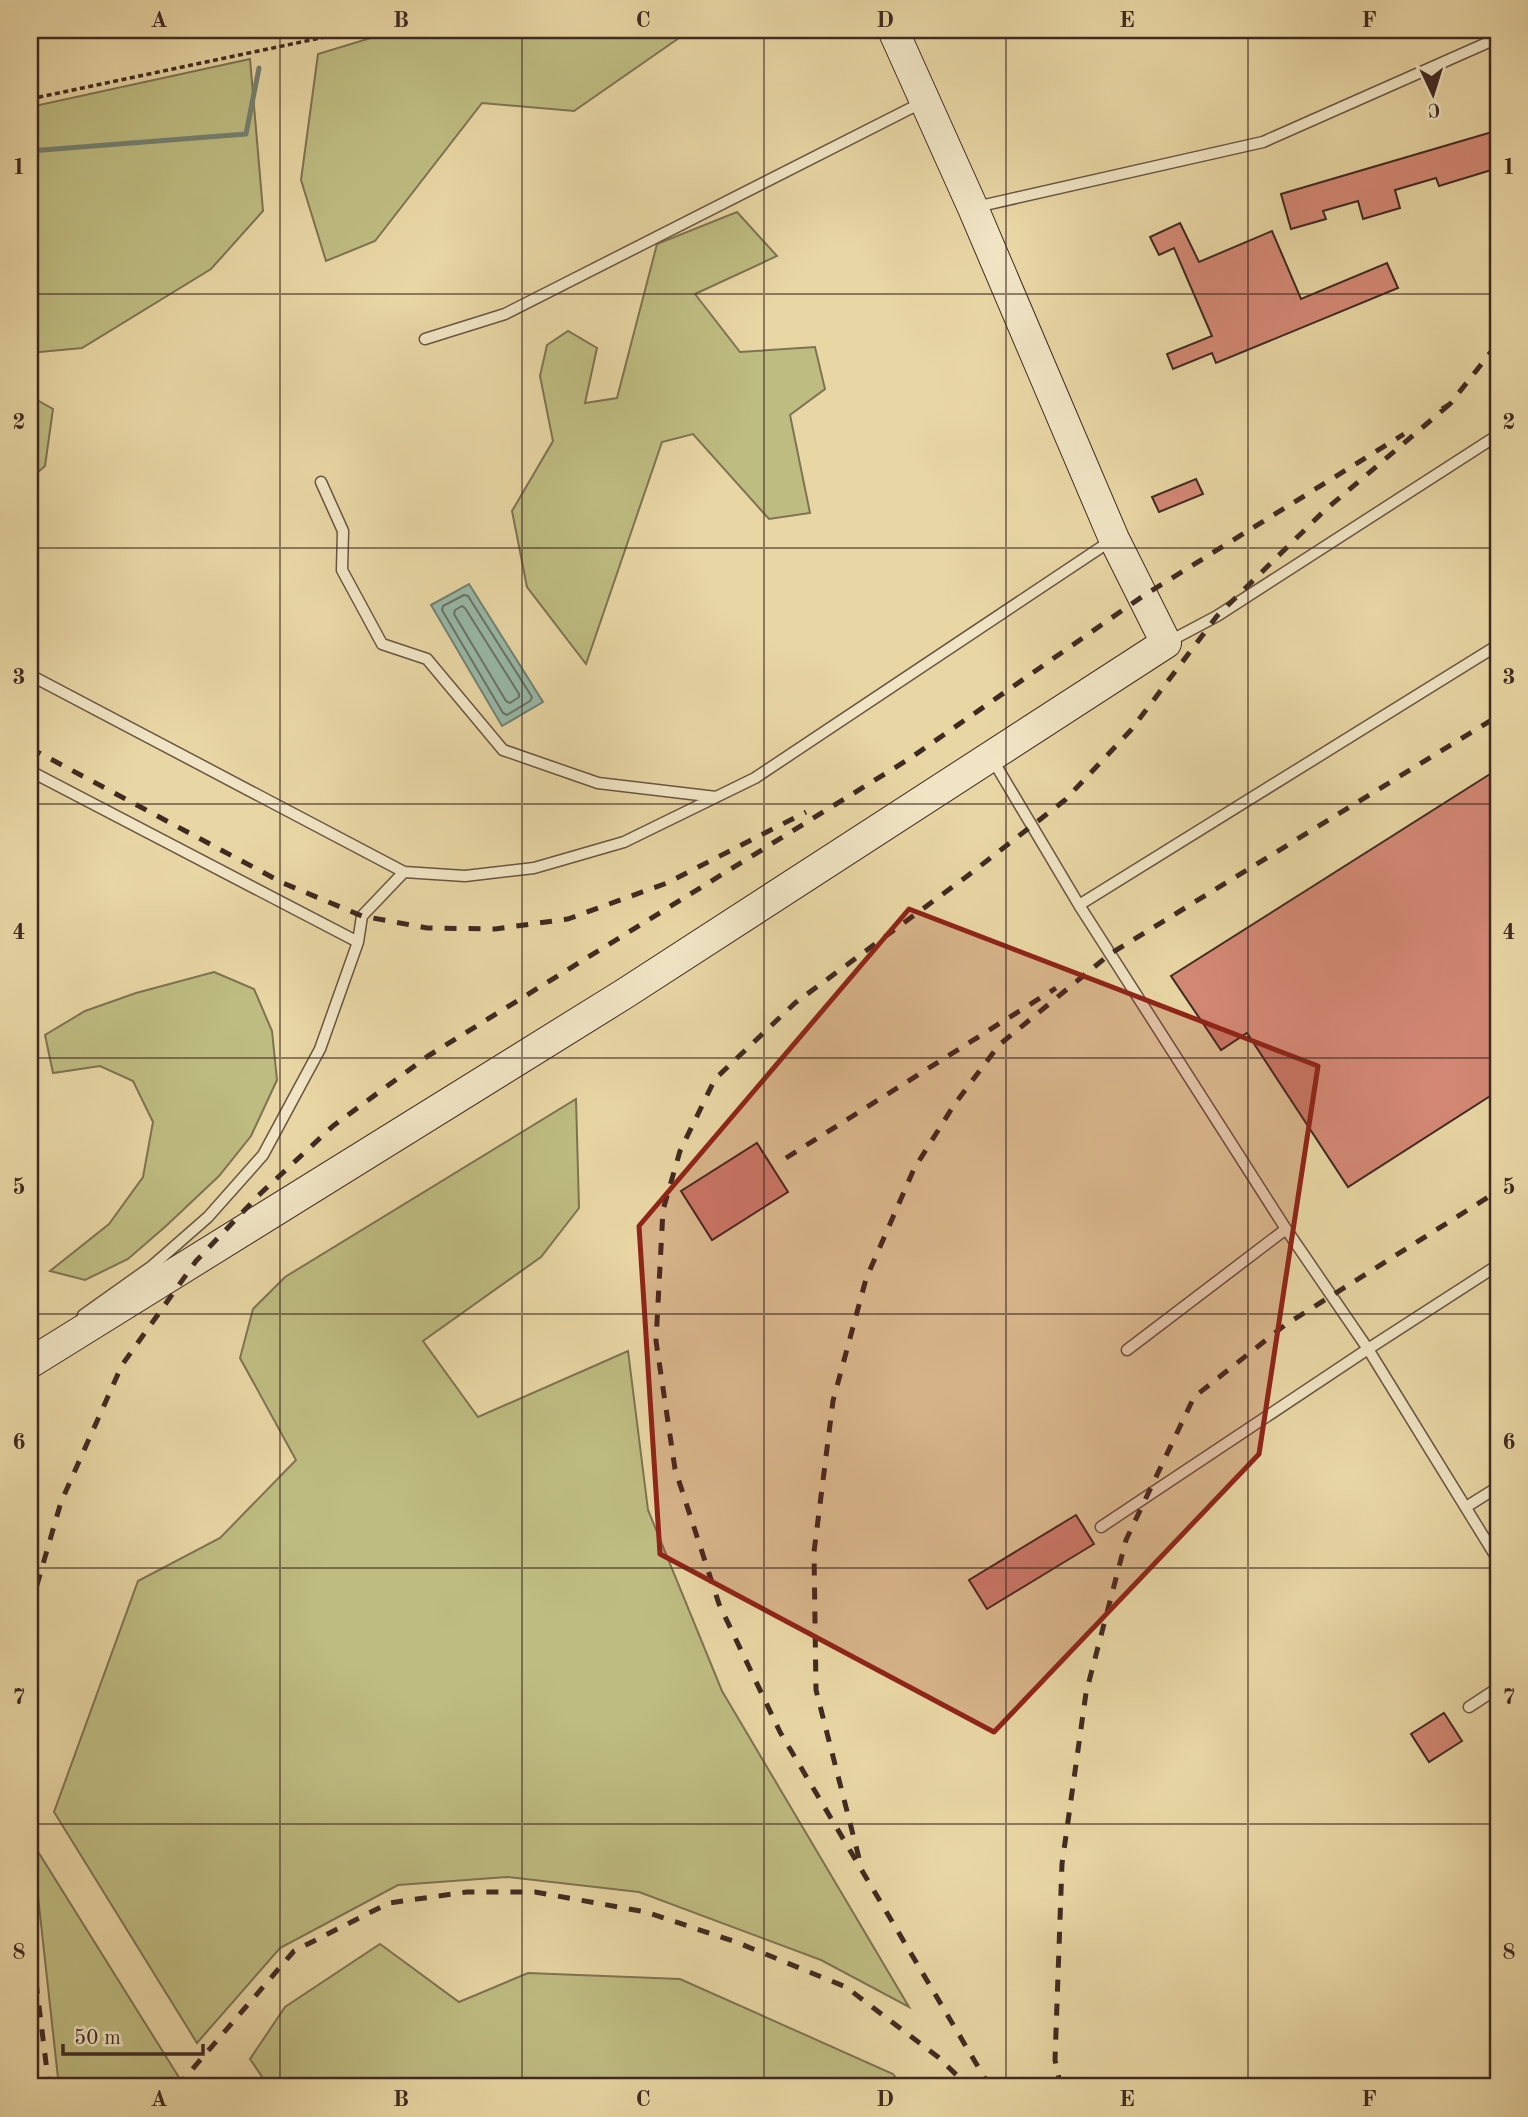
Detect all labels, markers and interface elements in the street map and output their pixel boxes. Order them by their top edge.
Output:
text: A [150,9,168,32]
text: B [393,9,409,32]
text: C [635,9,651,32]
text: D [876,9,894,32]
text: E [1119,9,1135,32]
text: F [1361,9,1377,32]
north arrow [1398,60,1468,130]
text: С [1427,99,1441,118]
text: 1 [12,156,26,179]
text: 1 [1502,156,1516,179]
text: 2 [12,411,26,434]
text: 2 [1502,411,1516,434]
text: 3 [12,666,26,689]
text: 3 [1502,666,1516,689]
text: 4 [12,921,26,944]
text: 4 [1502,921,1516,944]
text: 5 [12,1176,26,1199]
text: 5 [1502,1176,1516,1199]
text: 6 [12,1431,26,1454]
text: 6 [1502,1431,1516,1454]
text: 7 [12,1686,26,1709]
text: 7 [1502,1686,1516,1709]
text: 8 [12,1941,26,1964]
text: 8 [1502,1941,1516,1964]
scale bar [63,2012,203,2056]
text: 50 m [74,2028,121,2049]
text: A [150,2088,168,2111]
text: B [393,2088,409,2111]
text: C [635,2088,651,2111]
text: D [876,2088,894,2111]
text: E [1119,2088,1135,2111]
text: F [1361,2088,1377,2111]

